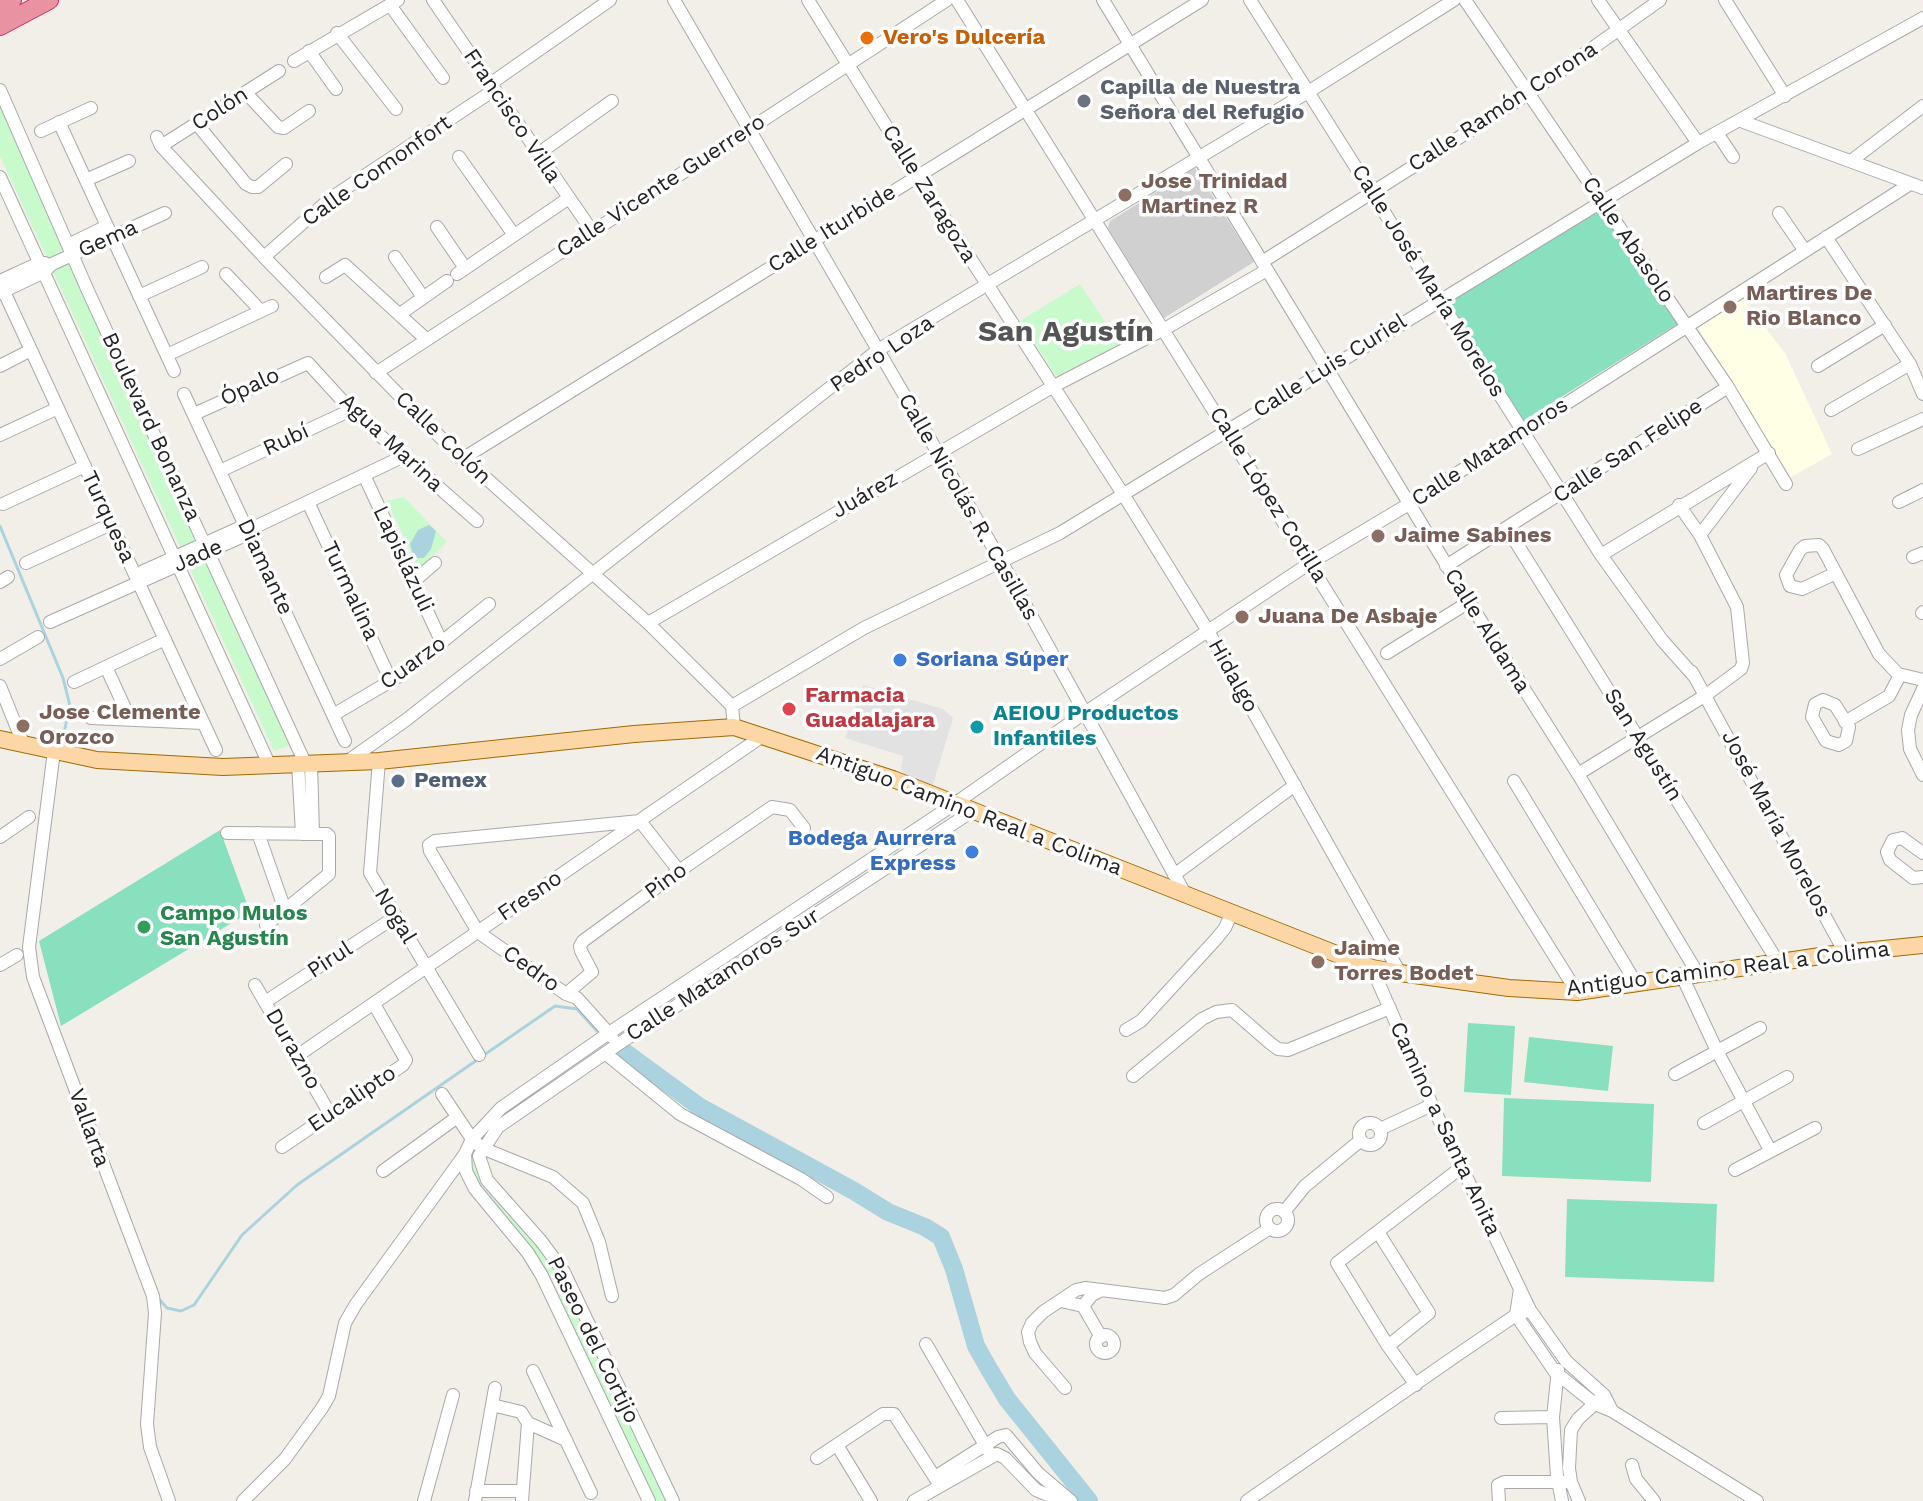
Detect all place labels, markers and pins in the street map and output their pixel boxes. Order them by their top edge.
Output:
place label: Vero's Dulcería [883,25,1045,51]
marker: Vero's Dulcería [858,29,876,47]
place label: Capilla de Nuestra Señora del Refugio [1100,75,1304,126]
marker: Capilla de Nuestra Señora del Refugio [1075,92,1093,110]
place label: Jose Trinidad Martinez R [1141,169,1288,220]
marker: Jose Trinidad Martinez R [1116,186,1134,204]
place label: Martires De Rio Blanco [1746,281,1873,332]
marker: Martires De Rio Blanco [1721,298,1739,316]
place label: Jaime Sabines [1394,523,1551,549]
marker: Jaime Sabines [1369,527,1387,545]
place label: Juana De Asbaje [1258,604,1438,630]
marker: Juana De Asbaje [1233,608,1251,626]
place label: Soriana Súper [916,647,1068,673]
marker: Soriana Súper [891,651,909,669]
place label: Farmacia Guadalajara [805,683,935,734]
place label: Jose Clemente Orozco [39,700,201,752]
marker: Farmacia Guadalajara [780,700,798,718]
place label: AEIOU Productos Infantiles [993,701,1178,752]
marker: Jose Clemente Orozco [14,717,32,735]
marker: AEIOU Productos Infantiles [968,718,986,736]
place label: Pemex [414,768,487,794]
marker: Pemex [389,772,407,790]
place label: Bodega Aurrera Express [788,826,956,878]
marker: Bodega Aurrera Express [963,843,981,861]
place label: Campo Mulos San Agustín [160,901,307,952]
marker: Campo Mulos San Agustín [135,918,153,936]
place label: Jaime Torres Bodet [1334,936,1473,988]
marker: Jaime Torres Bodet [1309,953,1327,971]

